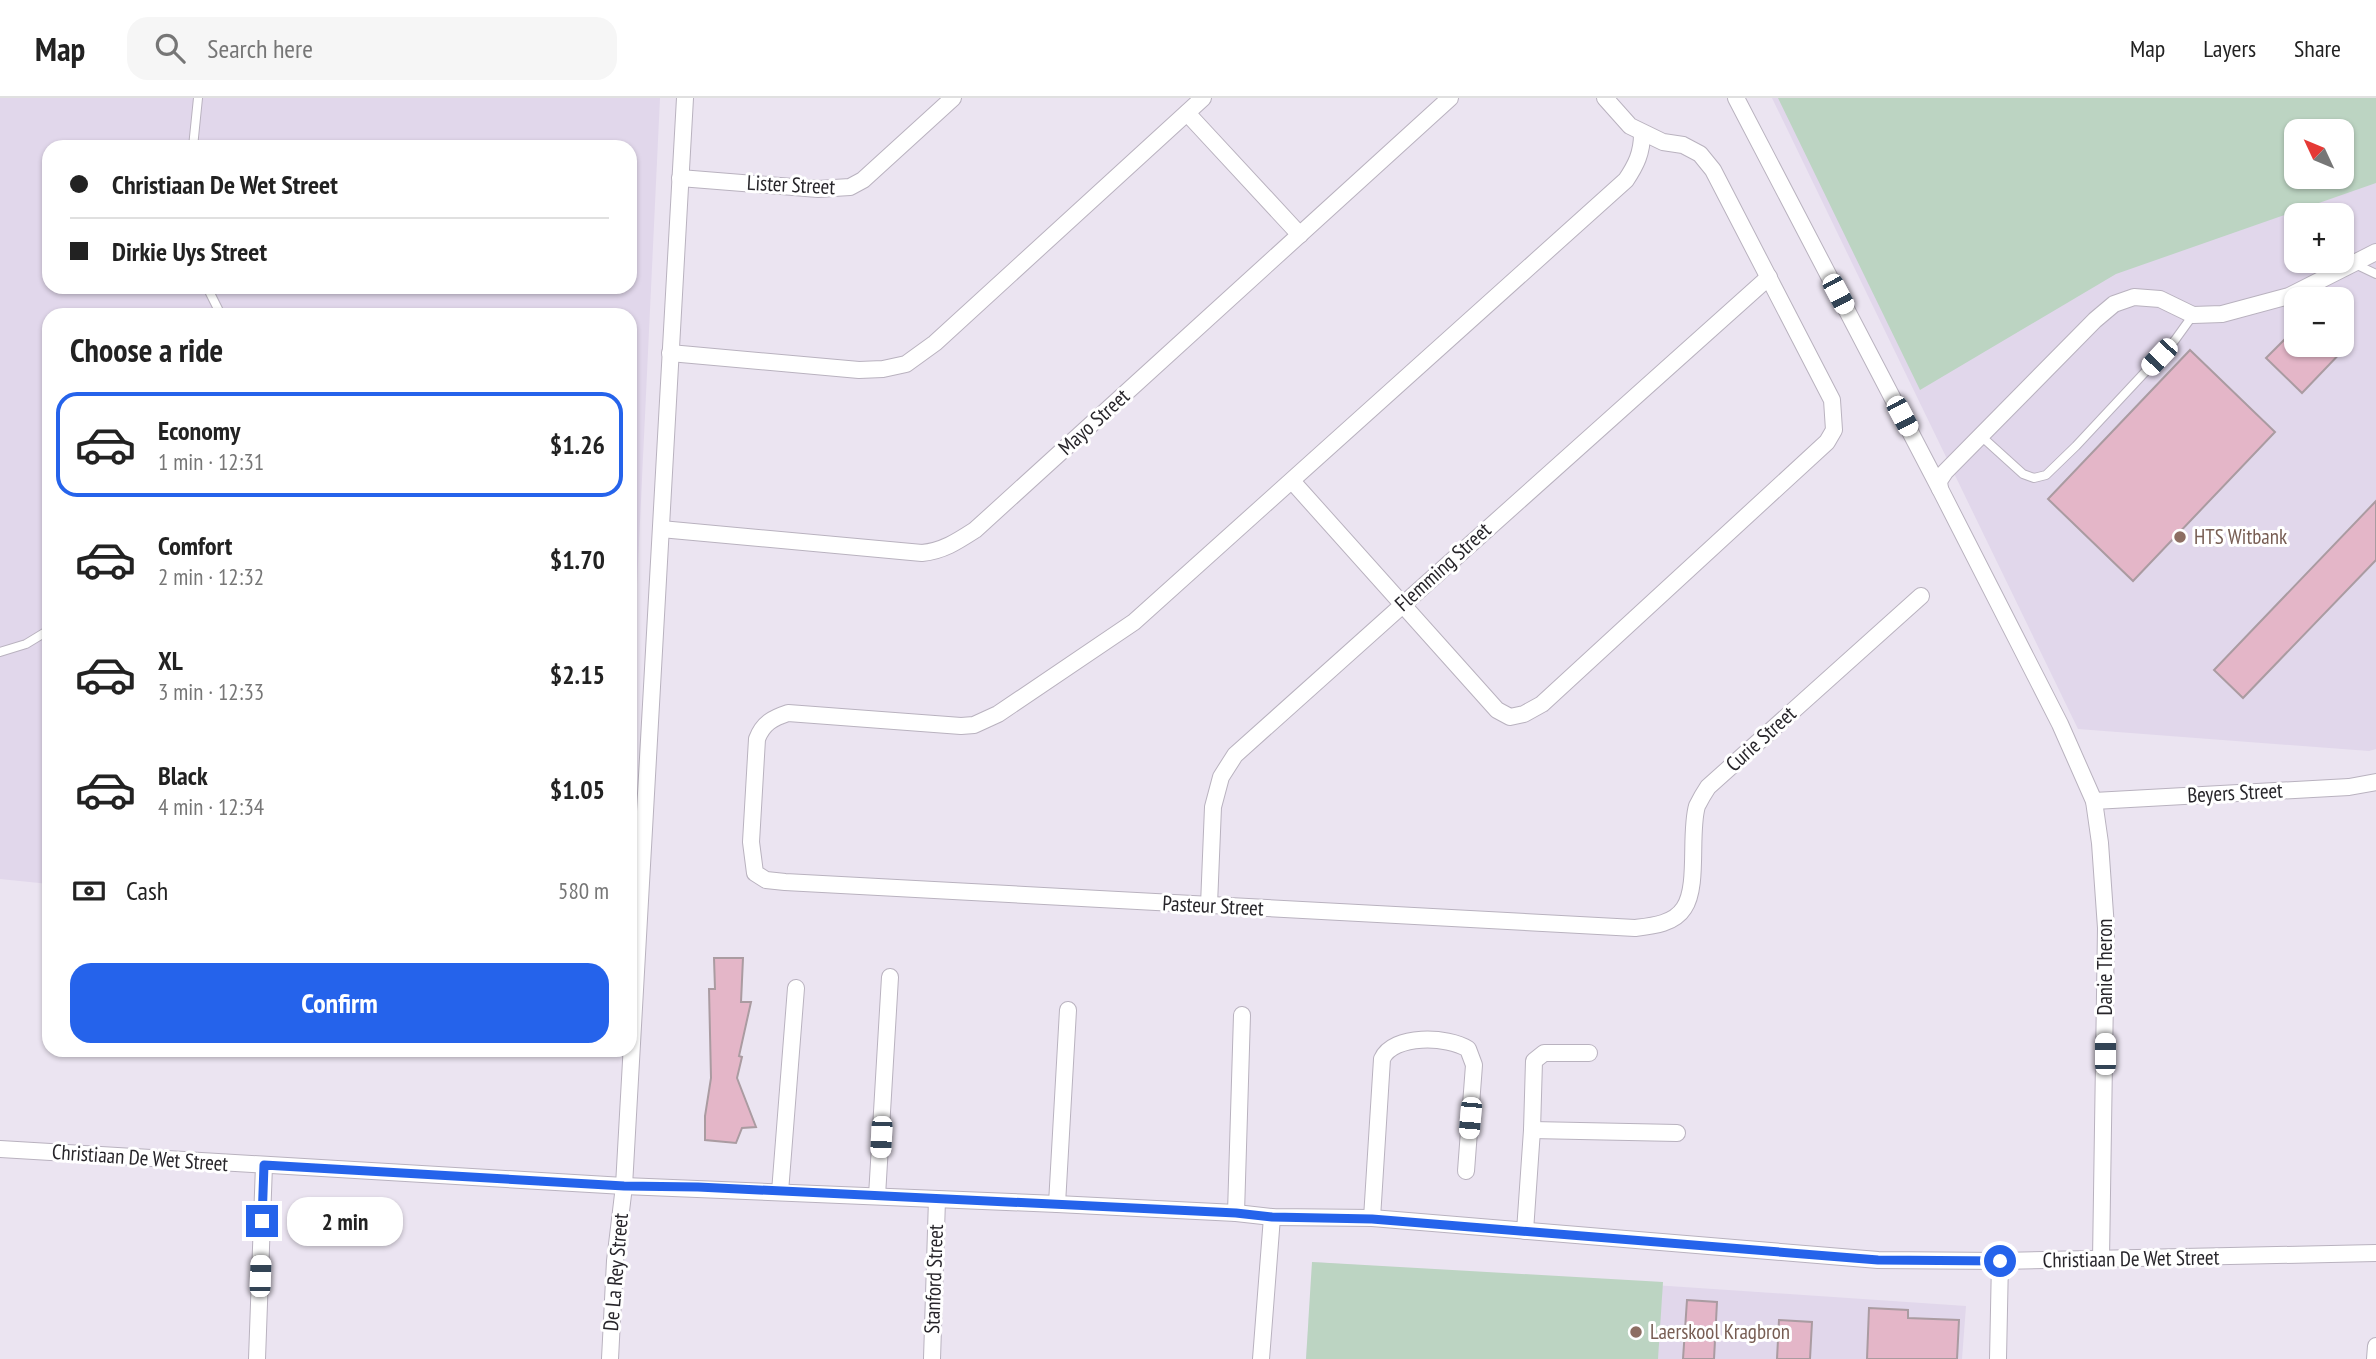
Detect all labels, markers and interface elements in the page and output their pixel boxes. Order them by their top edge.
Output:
search box [127,17,617,80]
text: Map [35,27,85,70]
icon: search [151,29,189,67]
text: Search here [207,32,313,65]
text: Map [2130,33,2165,64]
text: Layers [2203,33,2256,64]
text: Share [2294,33,2341,64]
north arrow [2284,119,2354,189]
map controls [2284,119,2354,357]
text: Christiaan De Wet Street [112,168,338,201]
street label: Lister Street [746,169,836,200]
button: + [2284,203,2354,273]
text: Dirkie Uys Street [112,235,267,268]
car [1819,271,1858,317]
button: − [2284,287,2354,357]
text: Choose a ride [70,329,223,371]
car [2137,334,2182,380]
street label: Mayo Street [1052,382,1135,461]
car [1883,393,1922,439]
icon: car [74,413,137,476]
text: Economy [158,414,240,447]
text: $1.26 [550,428,605,461]
text: 1 min · 12:31 [158,447,264,476]
street label: Flemming Street [1389,516,1497,617]
place label: HTS Witbank [2194,523,2287,550]
icon: car [74,528,137,591]
text: Comfort [158,529,232,562]
marker: HTS Witbank [2172,529,2188,545]
text: $1.70 [550,543,605,576]
text: 2 min · 12:32 [158,562,264,591]
icon: car [74,643,137,706]
text: XL [158,644,183,677]
text: $2.15 [550,658,605,691]
text: 3 min · 12:33 [158,677,264,706]
street label: Curie Street [1720,700,1802,777]
icon: car [74,758,137,821]
text: Black [158,759,208,792]
text: $1.05 [550,773,605,806]
street label: Beyers Street [2187,777,2284,808]
text: 4 min · 12:34 [158,792,264,821]
icon: cash [70,872,108,910]
text: Cash [126,874,168,907]
text: 580 m [558,876,609,905]
street label: Pasteur Street [1162,889,1265,922]
street label: Danie Theron [2091,918,2118,1016]
button: Confirm [70,963,609,1043]
car [2095,1033,2116,1075]
car [1458,1096,1483,1140]
car [870,1115,893,1159]
street label: Christiaan De Wet Street [51,1138,229,1177]
callout: 2 min [286,1196,402,1246]
route end [246,1205,278,1237]
text: 2 min [322,1207,368,1236]
street label: De La Rey Street [597,1212,634,1332]
street label: Stanford Street [918,1224,949,1334]
street label: Christiaan De Wet Street [2042,1243,2220,1274]
route start [1984,1245,2016,1277]
car [249,1255,272,1297]
place label: Laerskool Kragbron [1650,1318,1790,1345]
marker: Laerskool Kragbron [1628,1324,1644,1340]

